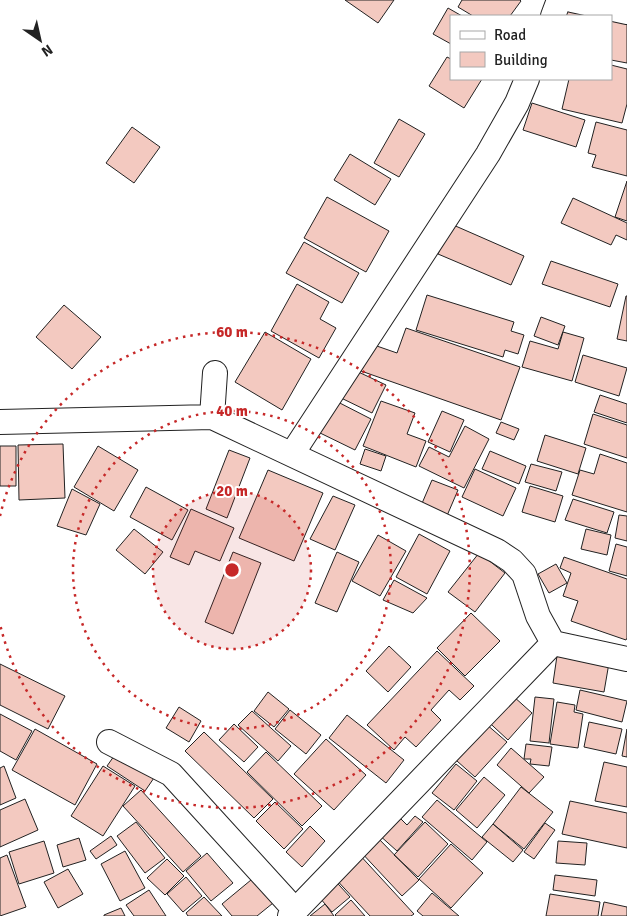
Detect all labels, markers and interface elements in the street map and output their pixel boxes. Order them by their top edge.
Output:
north arrow [15,15,65,65]
legend [450,15,612,80]
text: Road [494,26,526,44]
text: N [38,41,56,60]
text: Building [494,51,548,69]
text: 60 m [216,323,248,341]
text: 40 m [216,402,248,420]
text: 20 m [216,482,248,500]
centre of rings [223,561,241,579]

